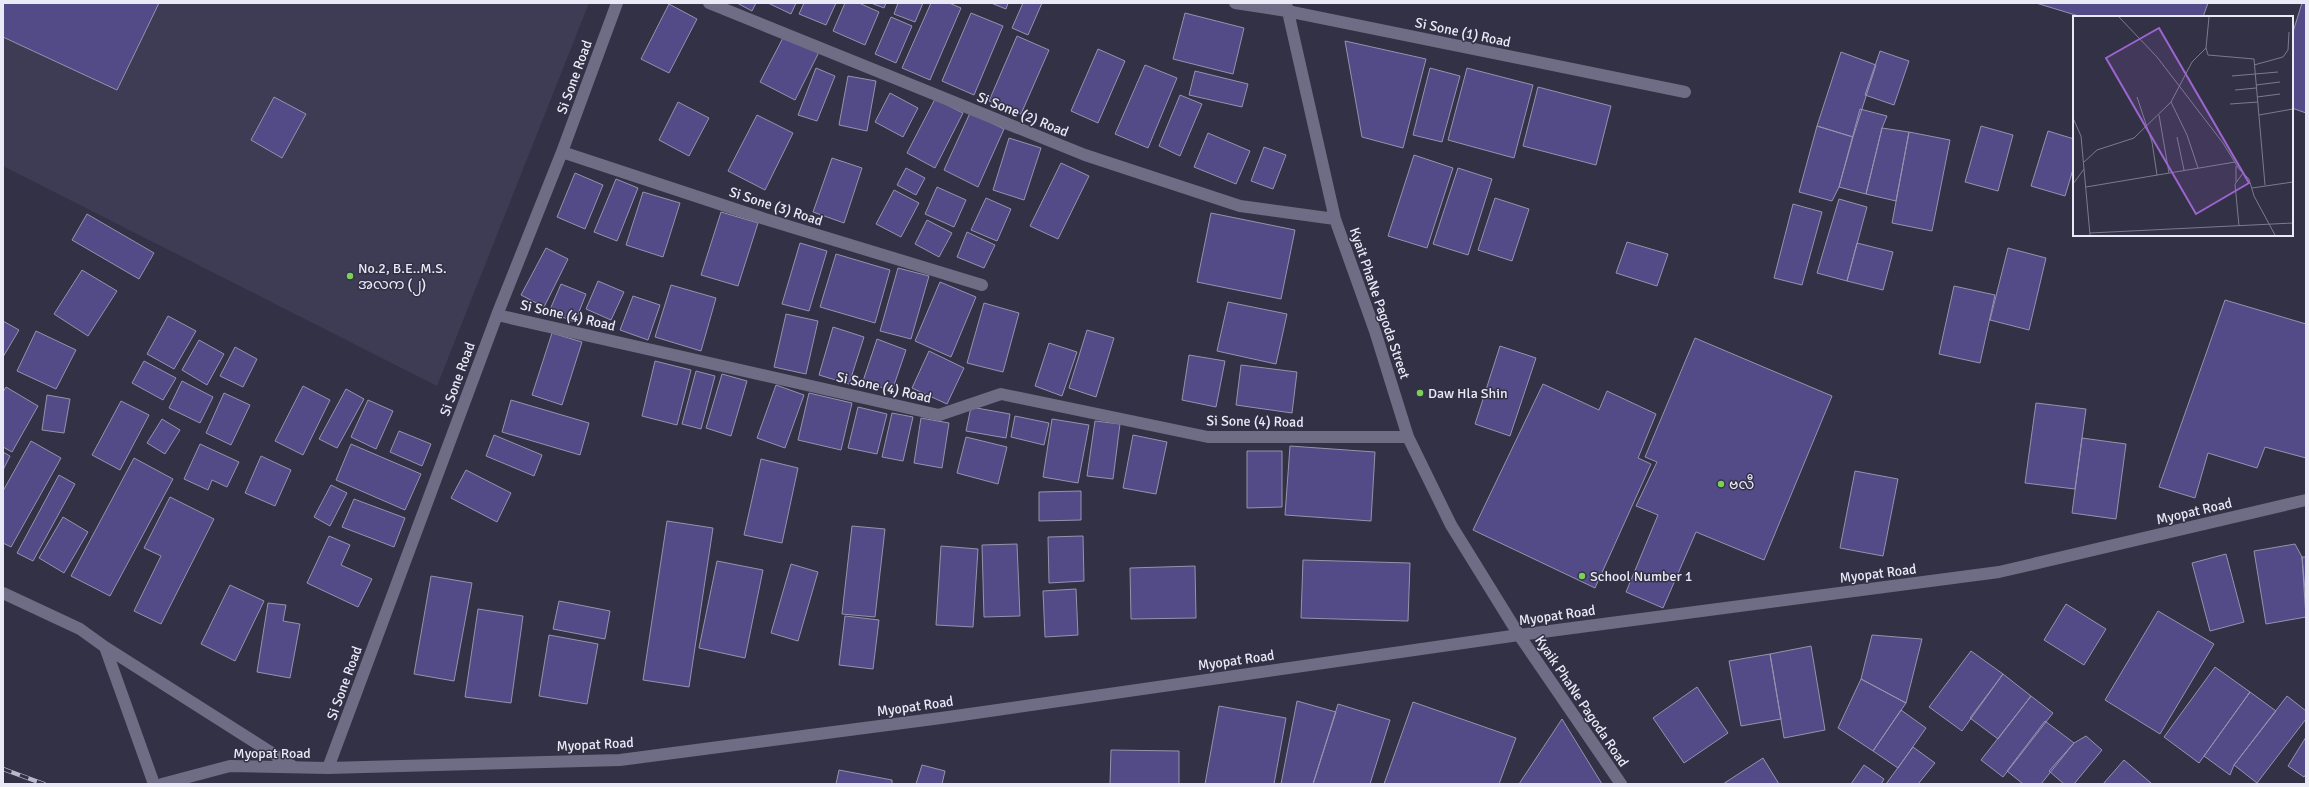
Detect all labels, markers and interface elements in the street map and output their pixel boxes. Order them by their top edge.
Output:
street label: Si Sone (1) Road [1414,14,1512,51]
inset map [2073,16,2293,236]
street label: Si Sone Road [553,38,596,116]
street label: Si Sone (2) Road [975,88,1071,141]
street label: Si Sone (3) Road [727,183,825,230]
street label: Kyait PhaNe Pagoda Street [1346,225,1413,381]
place label: No.2, B.E..M.S. အလက (၂) [358,260,447,296]
marker: No.2, B.E..M.S. အလက (၂) [345,271,355,281]
street label: Si Sone (4) Road [519,296,617,335]
street label: Si Sone Road [436,340,479,418]
street label: Si Sone (4) Road [835,368,933,407]
place label: Daw Hla Shin [1428,385,1508,402]
marker: Daw Hla Shin [1415,388,1425,398]
street label: Si Sone (4) Road [1206,412,1304,431]
place label: ဗလီ [1729,474,1754,493]
marker: ဗလီ [1716,479,1726,489]
street label: Myopat Road [2155,495,2234,528]
street label: Myopat Road [1839,560,1917,587]
place label: School Number 1 [1590,568,1692,585]
marker: School Number 1 [1577,571,1587,581]
street label: Myopat Road [1518,602,1597,629]
street label: Kyaik PhaNe Pagoda Road [1531,632,1632,770]
street label: Si Sone Road [323,644,366,722]
street label: Myopat Road [1197,647,1276,674]
street label: Myopat Road [876,693,955,720]
street label: Myopat Road [556,734,634,755]
street label: Myopat Road [233,745,311,762]

